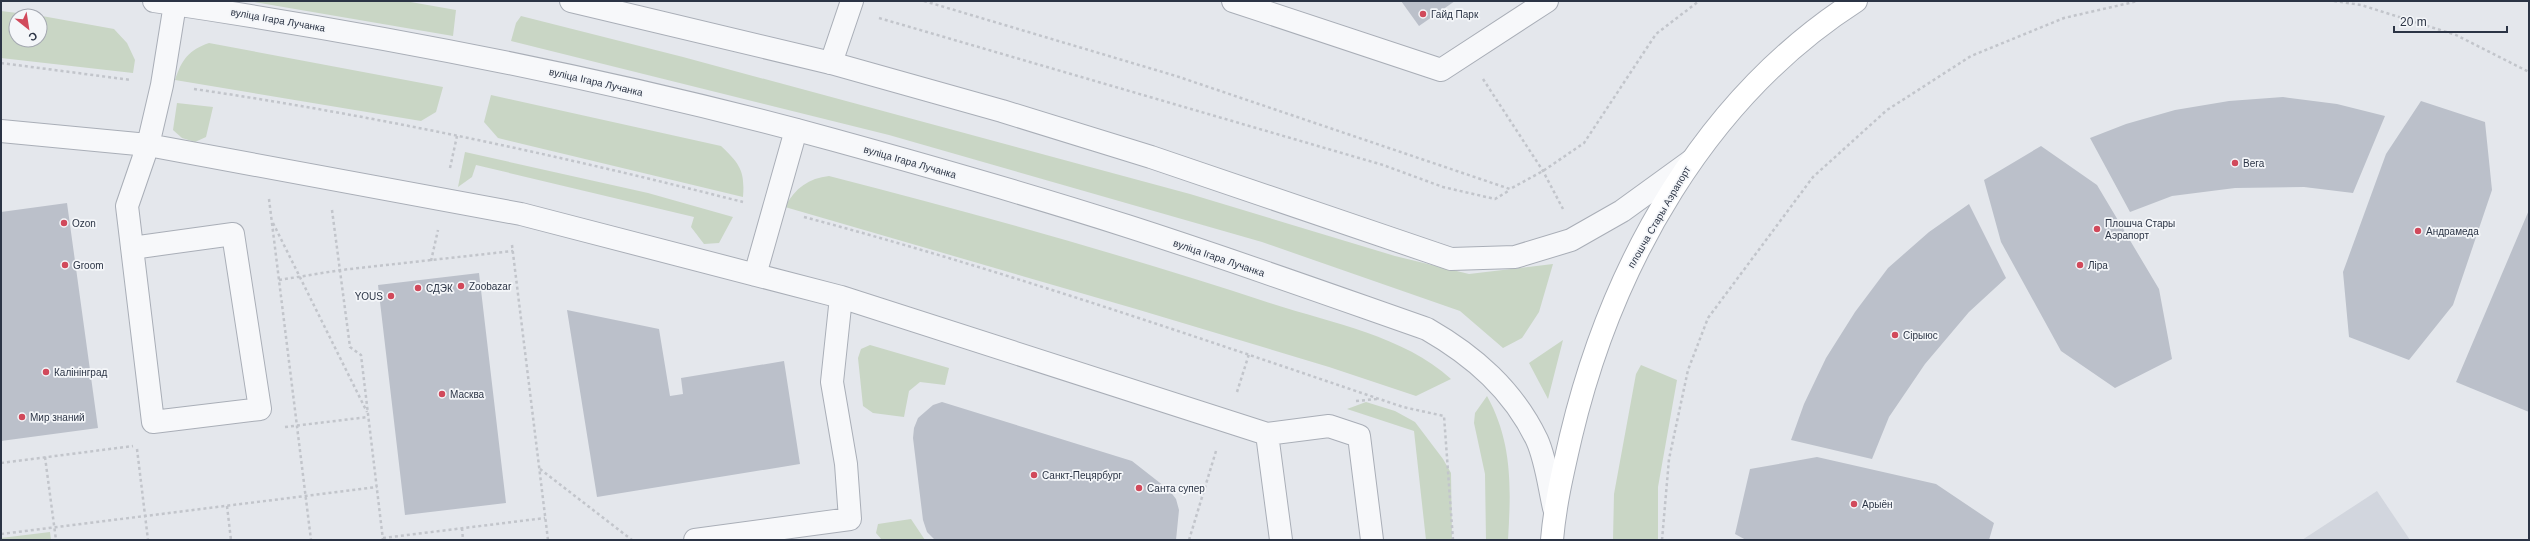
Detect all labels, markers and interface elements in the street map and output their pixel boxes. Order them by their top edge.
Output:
street label: вуліца Ігара Лучанка [230,6,327,34]
north arrow [8,8,48,48]
scale bar [2394,8,2507,34]
marker: Гайд Парк [1418,9,1428,19]
place label: Гайд Парк [1431,9,1479,20]
text: 20 m [2400,15,2427,29]
text: С [27,29,39,44]
street label: вуліца Ігара Лучанка [548,66,644,98]
street label: вуліца Ігара Лучанка [862,144,958,181]
marker: Вега [2230,158,2240,168]
place label: Вега [2243,158,2265,169]
street label: плошча Стары Аэрапорт [1625,164,1693,270]
marker: Ozon [59,218,69,228]
place label: Ozon [72,218,96,229]
place label: Плошча Стары Аэрапорт [2105,218,2175,241]
marker: Плошча Стары Аэрапорт [2092,224,2102,234]
marker: Андрамеда [2413,226,2423,236]
place label: Андрамеда [2426,226,2479,237]
street label: вуліца Ігара Лучанка [1172,237,1266,279]
marker: Groom [60,260,70,270]
place label: Groom [73,260,104,271]
marker: Ліра [2075,260,2085,270]
place label: Ліра [2088,260,2108,271]
marker: Zoobazar [456,281,466,291]
place label: Zoobazar [469,281,512,292]
marker: СДЭК [413,283,423,293]
place label: СДЭК [426,283,453,294]
place label: YOUS [355,291,383,302]
marker: YOUS [386,291,396,301]
marker: Сірыюс [1890,330,1900,340]
place label: Сірыюс [1903,330,1938,341]
marker: Калінінград [41,367,51,377]
place label: Калінінград [54,367,107,378]
marker: Масква [437,389,447,399]
place label: Масква [450,389,485,400]
marker: Мир знаний [17,412,27,422]
place label: Мир знаний [30,412,85,423]
marker: Санкт-Пецярбург [1029,470,1039,480]
place label: Санкт-Пецярбург [1042,470,1122,481]
marker: Санта супер [1134,483,1144,493]
place label: Санта супер [1147,483,1205,494]
marker: Арыён [1849,499,1859,509]
place label: Арыён [1862,499,1893,510]

